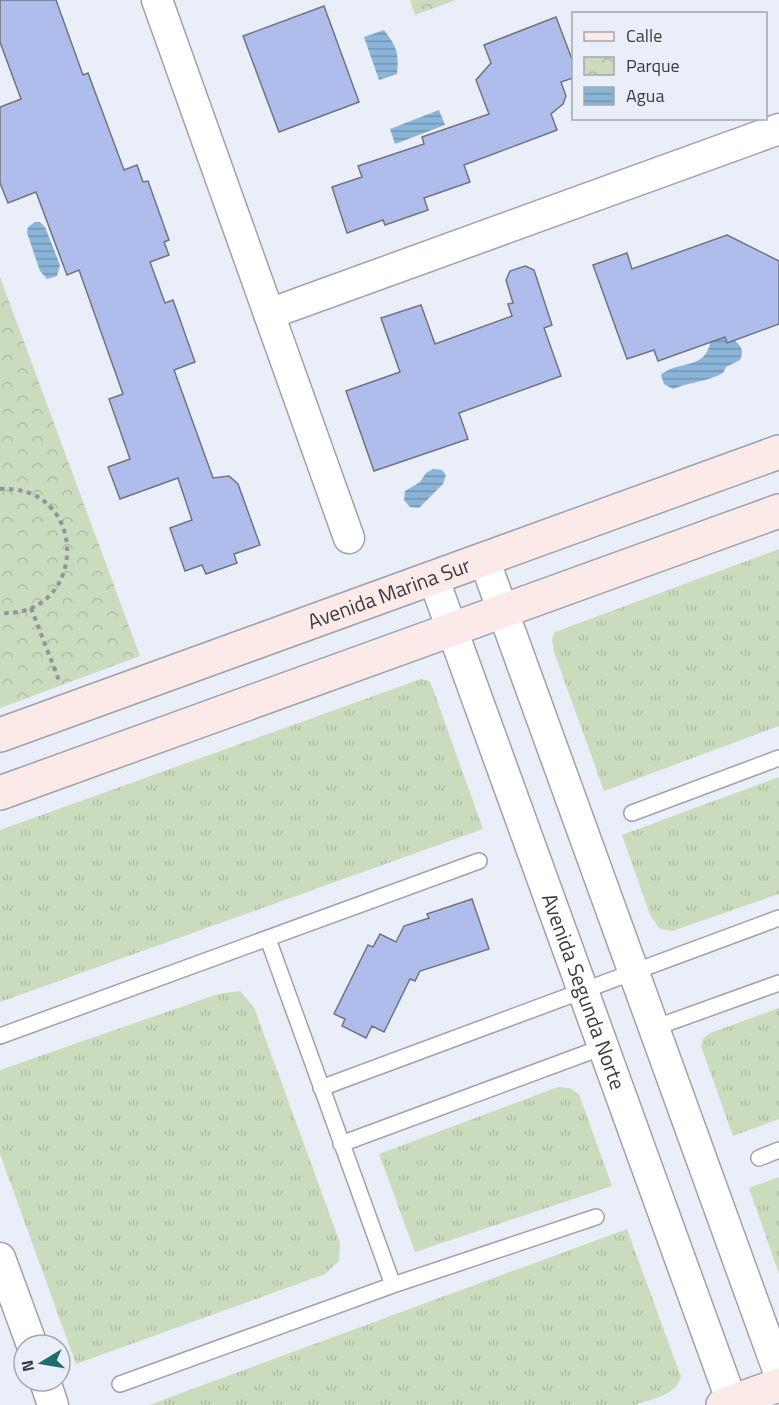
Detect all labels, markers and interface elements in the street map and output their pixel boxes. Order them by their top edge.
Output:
legend [572,12,767,120]
text: Calle [626,22,662,49]
text: Parque [626,52,680,79]
text: Agua [626,82,664,109]
street label: Avenida Marina Sur [303,548,475,637]
street label: Avenida Segunda Norte [534,889,634,1094]
north arrow [12,1333,72,1393]
text: N [14,1358,40,1374]

